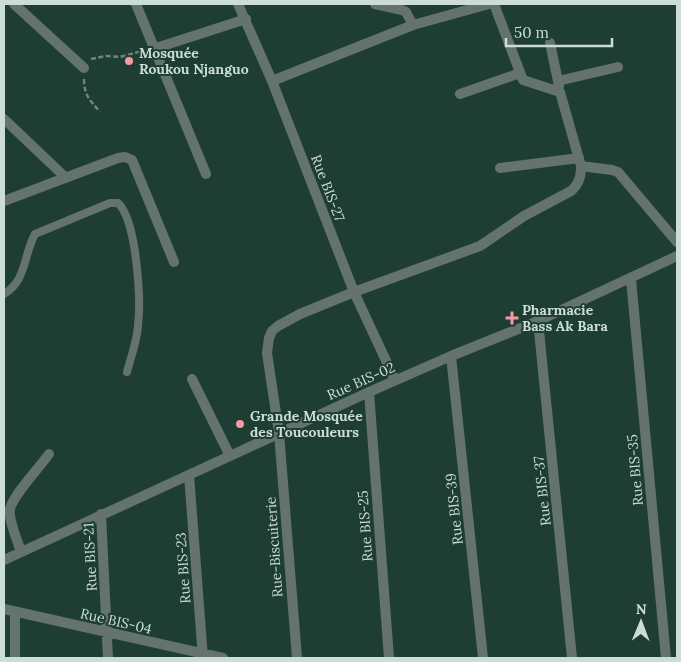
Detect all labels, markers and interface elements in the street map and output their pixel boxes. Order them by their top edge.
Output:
scale bar [506,15,612,47]
text: 50 m [514,23,549,42]
place label: Mosquée Roukou Njanguo [139,44,249,78]
marker: Mosquée Roukou Njanguo [123,55,135,67]
street label: Rue BIS-27 [307,152,349,224]
place label: Pharmacie Bass Ak Bara [522,301,608,335]
marker: Pharmacie Bass Ak Bara [506,312,518,324]
street label: Rue BIS-02 [324,358,398,404]
place label: Grande Mosquée des Toucouleurs [250,407,363,441]
marker: Grande Mosquée des Toucouleurs [234,418,246,430]
street label: Rue BIS-35 [623,434,647,506]
street label: Rue BIS-37 [529,455,555,527]
street label: Rue BIS-39 [441,472,467,546]
street label: Rue BIS-25 [354,490,376,562]
street label: Rue-Biscuiterie [261,496,286,598]
street label: Rue BIS-21 [79,522,101,592]
street label: Rue BIS-23 [172,532,194,604]
north arrow [616,597,666,647]
text: N [636,600,647,618]
street label: Rue BIS-04 [79,604,154,638]

